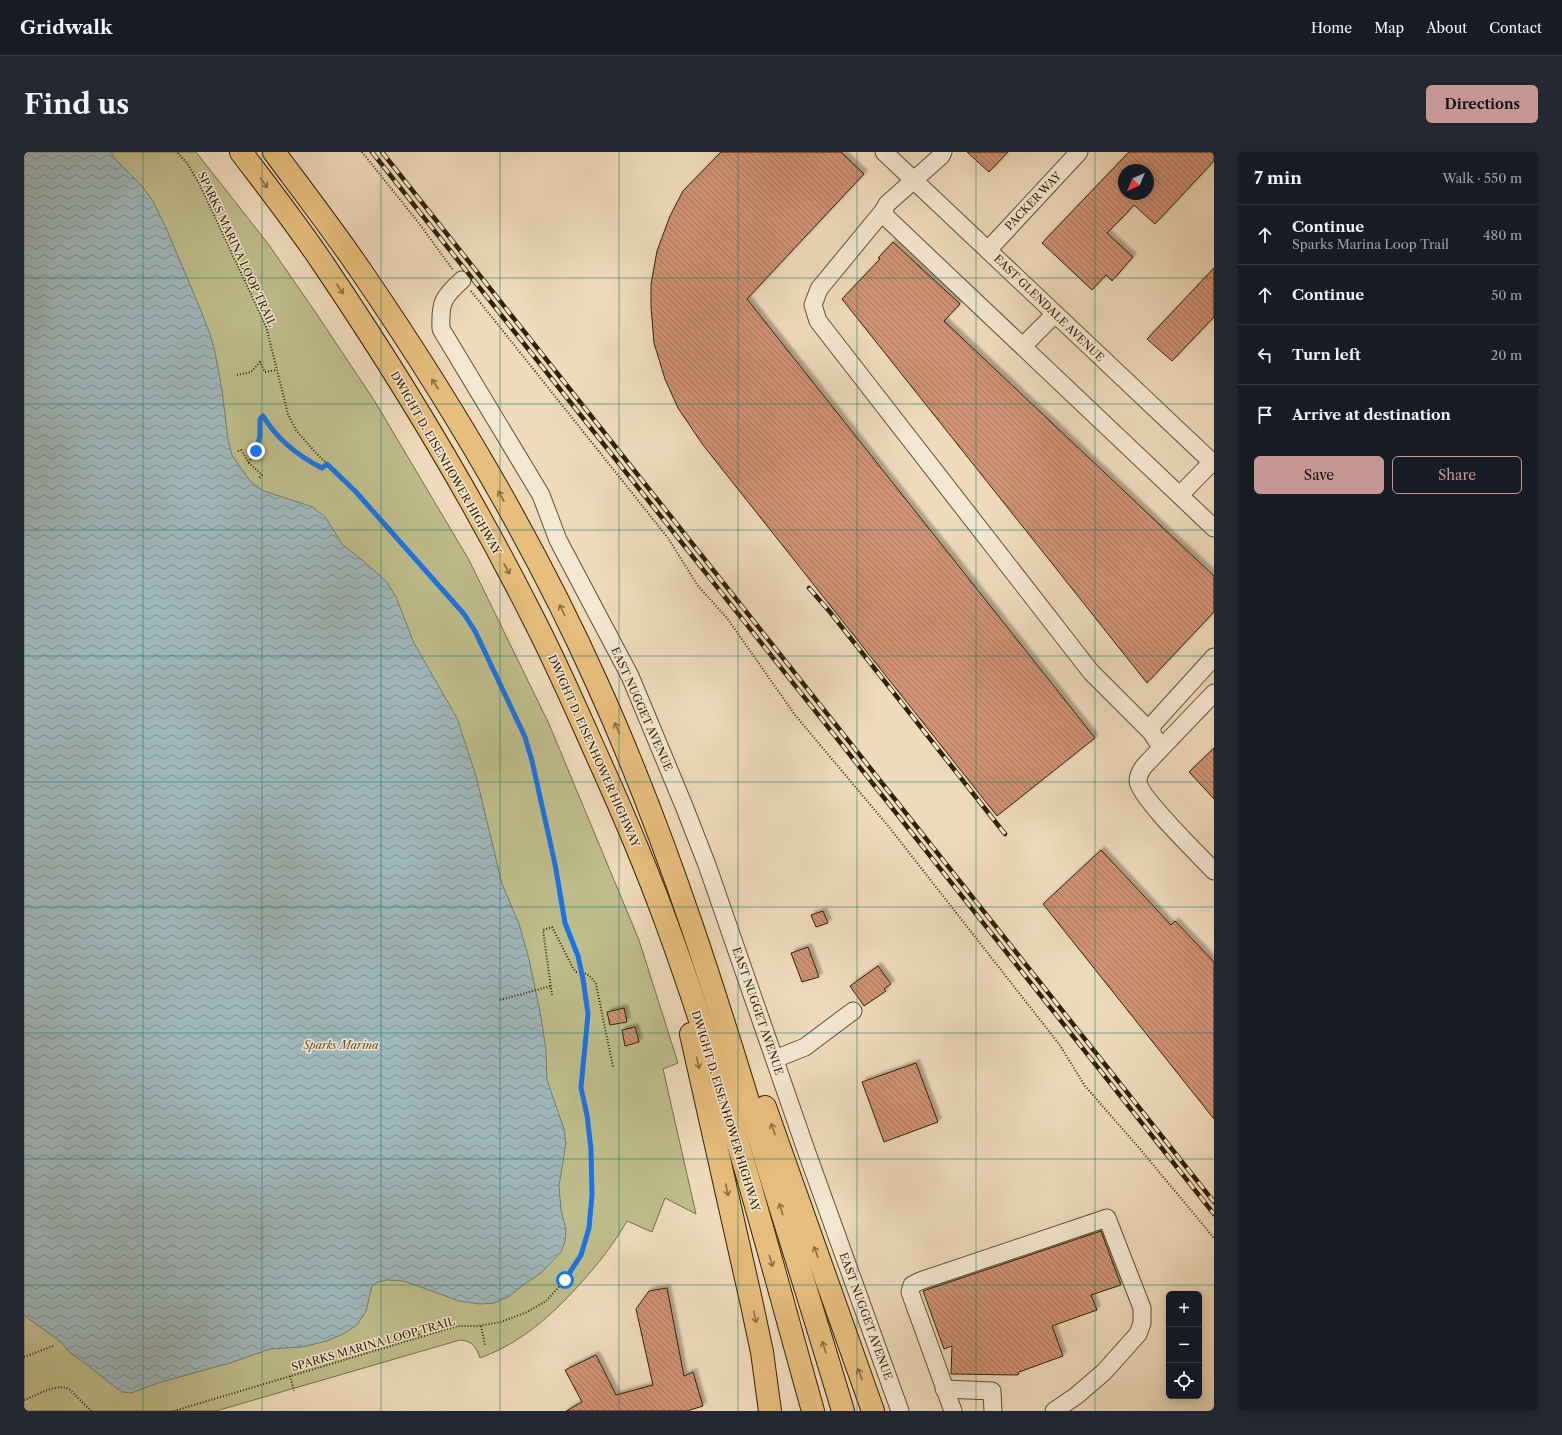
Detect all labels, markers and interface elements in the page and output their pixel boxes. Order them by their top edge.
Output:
text: Gridwalk [20,16,113,39]
text: Home [1311,19,1352,37]
text: Map [1374,19,1404,37]
text: About [1426,19,1467,37]
text: Contact [1489,19,1542,37]
button: Directions [1426,85,1538,123]
text: Find us [24,87,129,121]
north arrow [1118,164,1154,200]
text: 7 min [1254,168,1302,188]
street label: SPARKS MARINA LOOP TRAIL [195,169,279,329]
street label: PACKER WAY [1002,169,1064,233]
text: Walk · 550 m [1442,170,1522,186]
one-way arrow [260,178,269,189]
text: Continue [1292,217,1364,236]
icon: ahead [1254,224,1276,246]
text: 480 m [1483,227,1522,243]
text: Sparks Marina Loop Trail [1292,236,1449,252]
street label: EAST GLENDALE AVENUE [991,252,1107,365]
one-way arrow [336,283,344,294]
icon: ahead [1254,284,1276,306]
text: Continue [1292,285,1364,304]
text: 50 m [1491,287,1522,303]
icon: left [1254,344,1276,366]
text: Turn left [1292,345,1361,364]
text: 20 m [1491,347,1522,363]
street label: DWIGHT D. EISENHOWER HIGHWAY [388,369,505,557]
one-way arrow [431,379,439,390]
icon: arrive [1254,404,1276,426]
text: Arrive at destination [1292,405,1451,424]
route end [247,442,265,460]
button: Save [1254,456,1384,494]
button: Share [1392,456,1522,494]
one-way arrow [497,490,505,502]
one-way arrow [504,563,511,575]
one-way arrow [558,605,565,617]
street label: EAST NUGGET AVENUE [608,645,676,774]
street label: DWIGHT D. EISENHOWER HIGHWAY [545,652,643,850]
one-way arrow [613,723,620,735]
street label: EAST NUGGET AVENUE [730,945,787,1077]
street label: DWIGHT D. EISENHOWER HIGHWAY [689,1009,763,1213]
park label: Sparks Marina [302,1038,379,1052]
one-way arrow [695,1057,703,1070]
one-way arrow [768,1124,776,1136]
one-way arrow [723,1183,731,1196]
one-way arrow [777,1203,784,1216]
one-way arrow [812,1246,820,1258]
street label: EAST NUGGET AVENUE [836,1250,896,1382]
one-way arrow [768,1254,775,1267]
route start [556,1271,574,1289]
map controls [1166,1291,1202,1399]
button: + [1166,1291,1202,1327]
one-way arrow [751,1310,759,1323]
street label: SPARKS MARINA LOOP TRAIL [290,1314,457,1374]
button: − [1166,1327,1202,1363]
one-way arrow [820,1341,827,1354]
button: locate [1166,1363,1202,1399]
one-way arrow [855,1369,863,1381]

